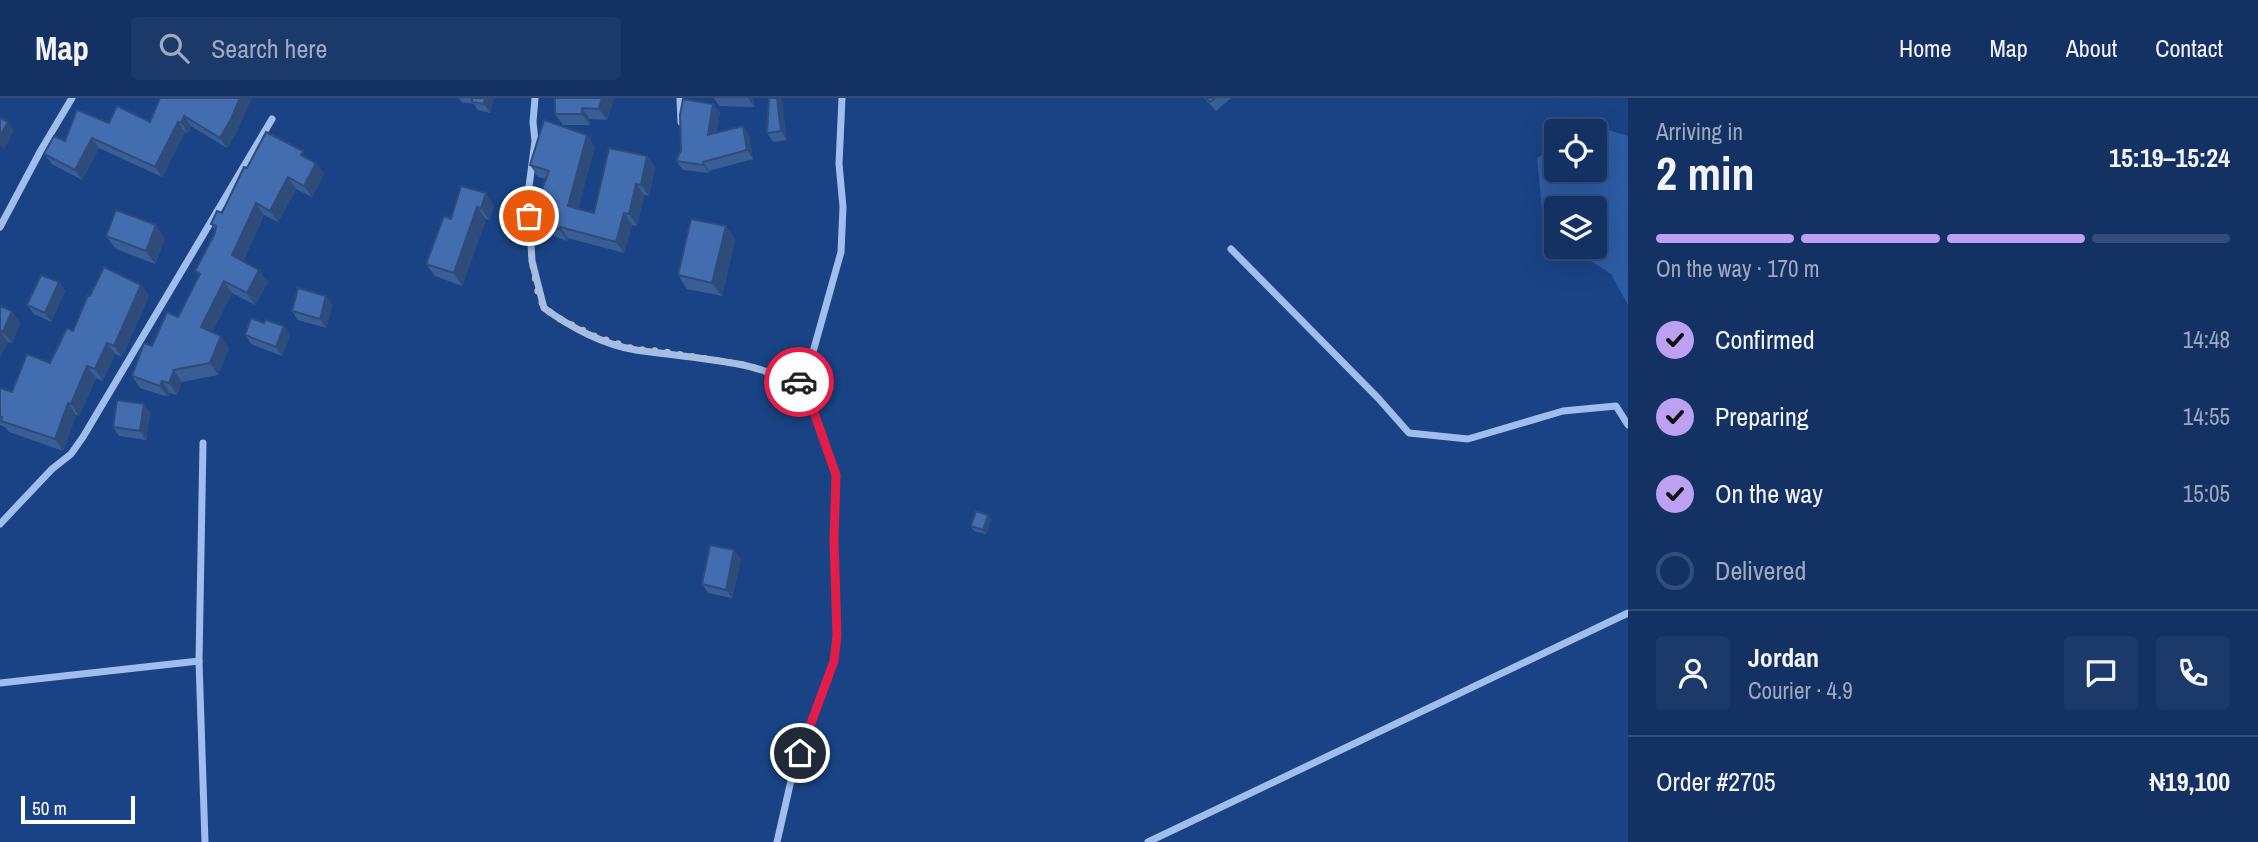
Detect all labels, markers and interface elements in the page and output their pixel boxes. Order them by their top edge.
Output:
search box [131,17,621,80]
text: Map [35,26,89,70]
icon: search [155,29,193,67]
text: Search here [211,31,327,66]
text: Home [1899,32,1951,64]
text: Map [1989,32,2028,64]
text: About [2066,32,2117,64]
text: Contact [2155,32,2223,64]
text: Arriving in [1656,116,1743,147]
map controls [1544,119,1607,259]
button: locate [1544,119,1607,182]
text: 15:19–15:24 [2109,140,2230,175]
text: 2 min [1656,142,1755,204]
pin [499,186,559,246]
button: layers [1544,196,1607,259]
icon: bag [510,197,548,235]
text: On the way · 170 m [1656,253,1820,284]
icon: check [1656,321,1694,359]
text: Confirmed [1715,322,1815,357]
text: 14:48 [2183,324,2230,355]
courier [764,347,834,417]
icon: car [780,363,818,401]
icon: check [1656,398,1694,436]
text: Preparing [1715,399,1809,434]
text: 14:55 [2183,401,2230,432]
icon: check [1656,475,1694,513]
text: On the way [1715,476,1823,511]
text: 15:05 [2183,478,2230,509]
text: Delivered [1715,553,1806,588]
button: person [1656,636,1730,710]
button: chat [2064,636,2138,710]
button: phone [2156,636,2230,710]
text: Jordan [1748,640,1819,675]
text: Courier · 4.9 [1748,675,1853,706]
pin [770,723,830,783]
icon: home [781,734,819,772]
text: Order #2705 [1656,764,1776,799]
text: ₦19,100 [2149,764,2230,799]
scale bar [21,793,135,825]
text: 50 m [32,795,67,821]

